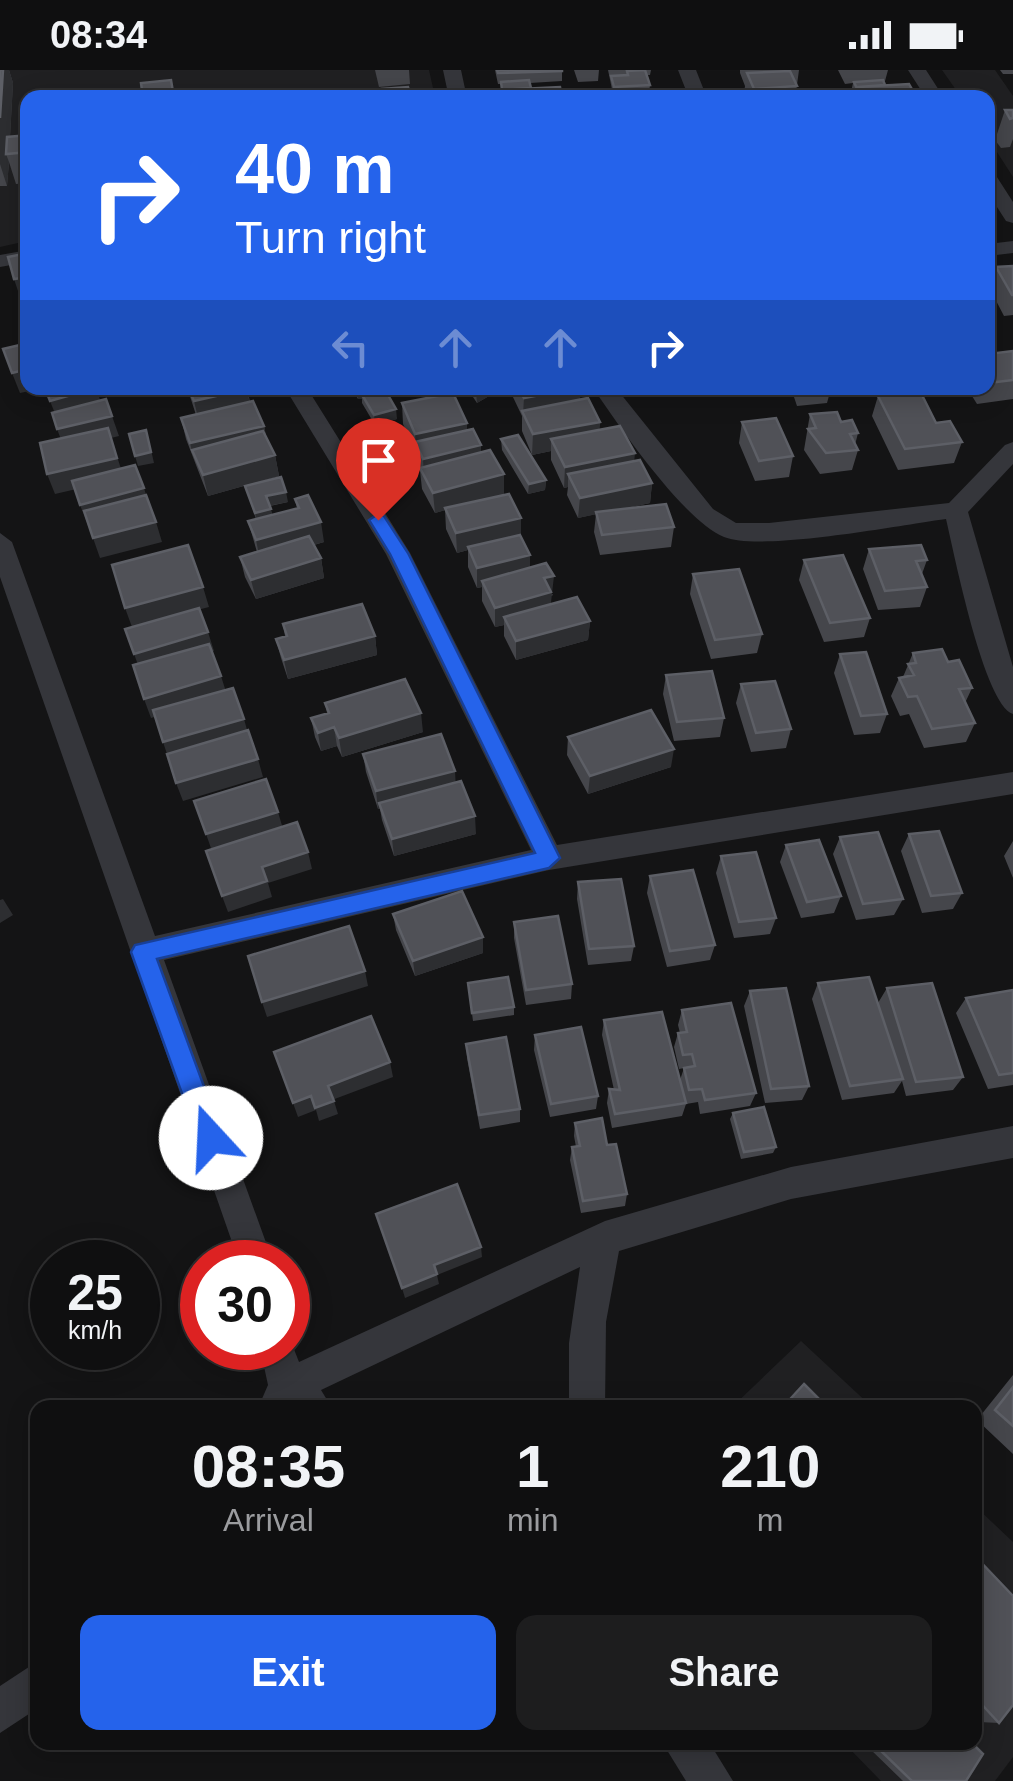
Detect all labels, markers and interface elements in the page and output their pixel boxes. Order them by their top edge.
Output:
text: 08:34 [50,14,147,56]
icon: right [70,130,200,260]
text: 40 m [235,130,395,208]
text: Turn right [235,212,426,263]
icon: left [323,320,378,375]
icon: ahead [428,320,483,375]
icon: ahead [533,320,588,375]
icon: right [638,320,693,375]
pin [336,418,421,521]
icon: arrive [351,433,406,488]
position arrow [159,1086,263,1190]
speed limit sign: 30 [180,1240,310,1370]
text: 25 [67,1265,123,1321]
text: km/h [68,1316,122,1344]
text: 08:35 [192,1433,345,1500]
text: 1 [516,1433,549,1500]
text: 210 [720,1433,820,1500]
text: Arrival [223,1502,314,1538]
text: min [507,1502,558,1538]
text: m [757,1502,784,1538]
button: Exit [80,1615,496,1730]
button: Share [516,1615,932,1730]

